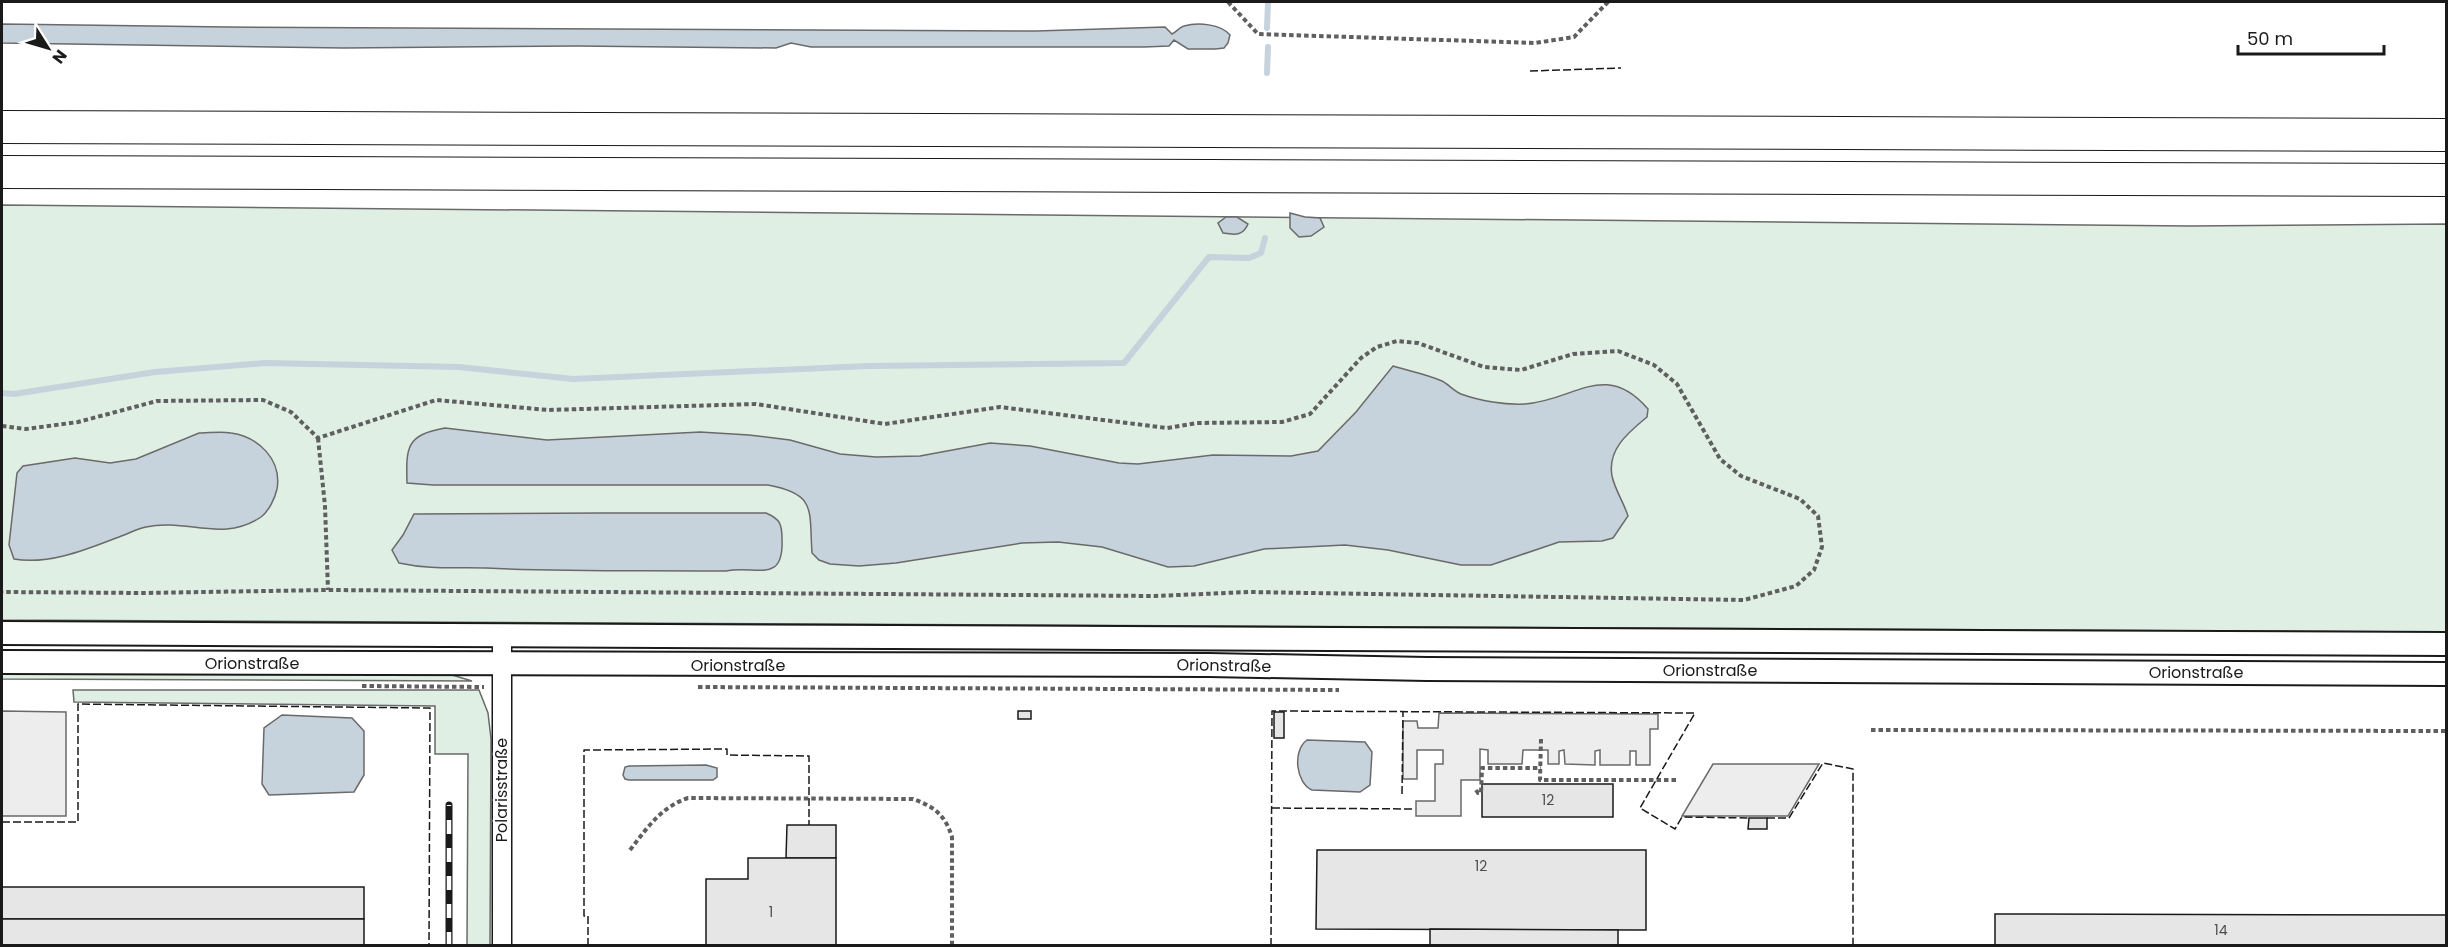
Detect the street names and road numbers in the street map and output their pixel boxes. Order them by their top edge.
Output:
street label: Orionstraße [205,652,299,675]
street label: Orionstraße [1176,653,1272,678]
street label: Orionstraße [691,654,785,677]
street label: Orionstraße [1663,659,1757,682]
street label: Orionstraße [2149,661,2243,684]
street label: Polarisstraße [490,738,513,842]

